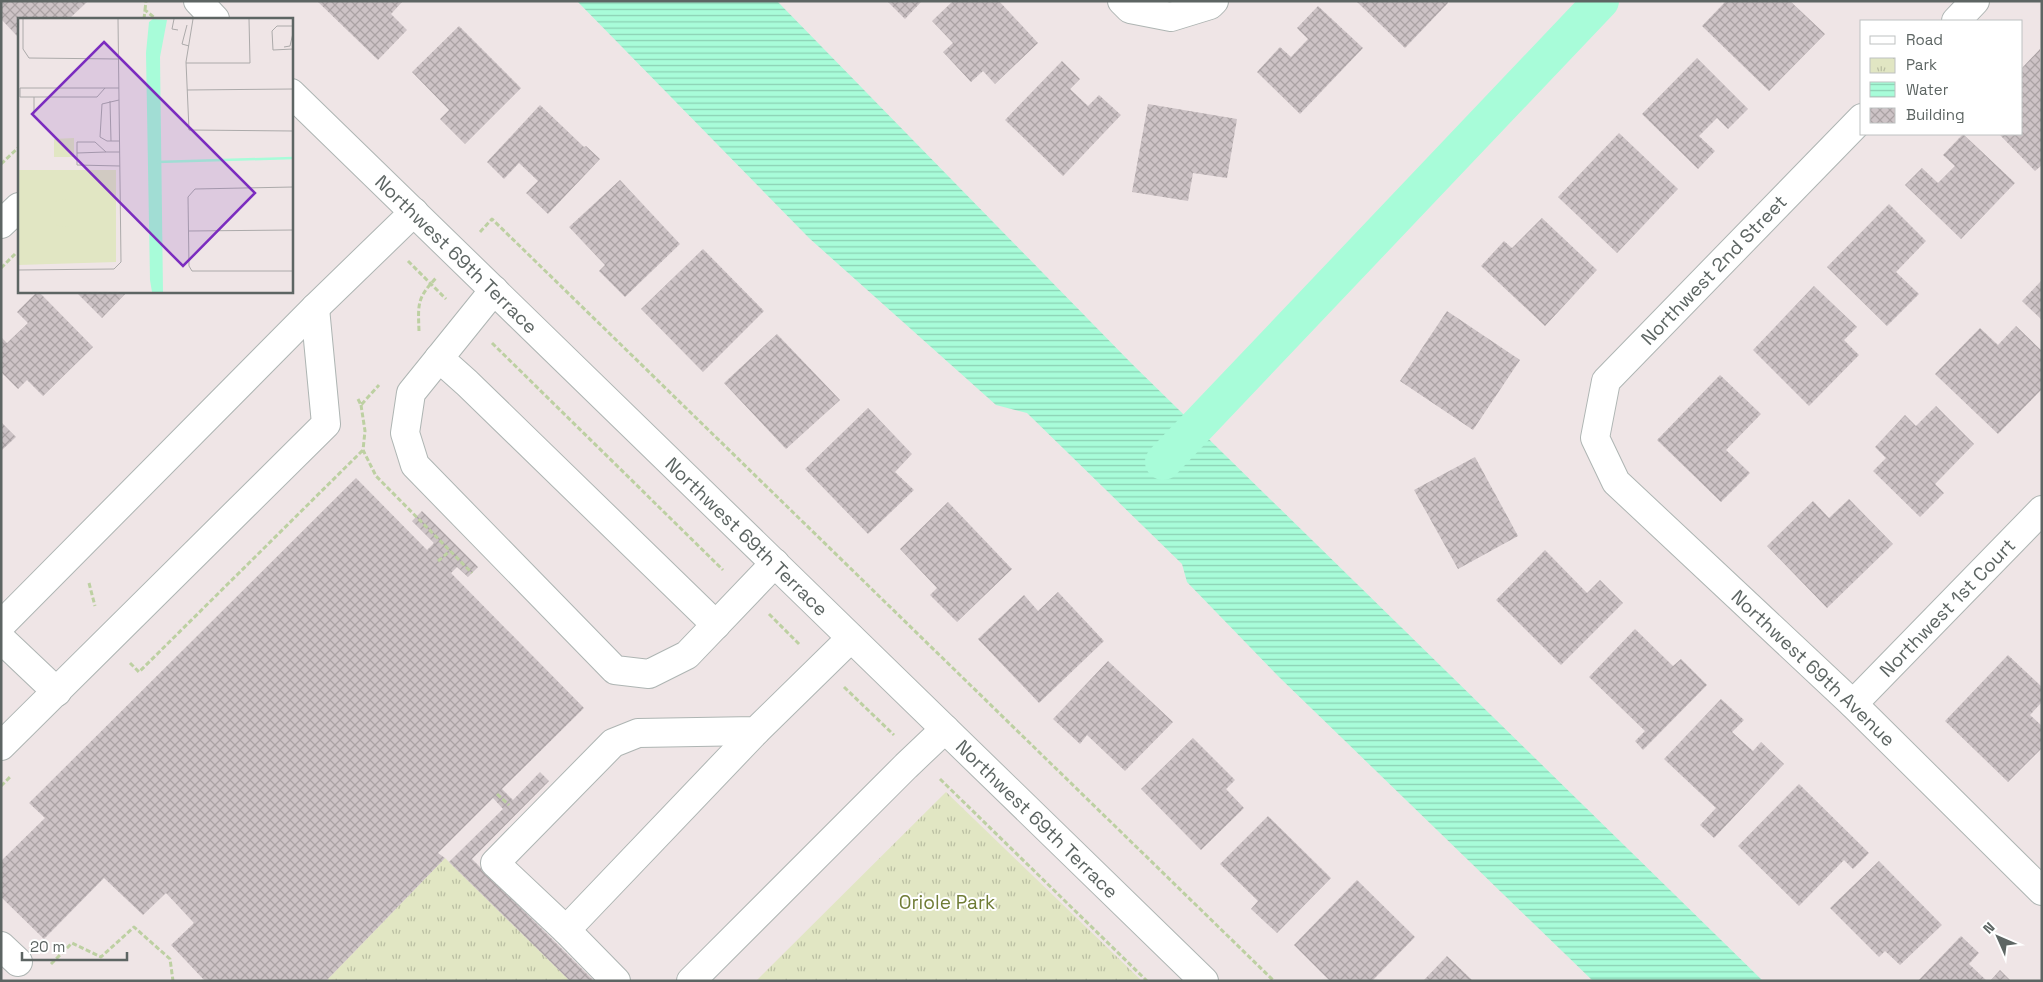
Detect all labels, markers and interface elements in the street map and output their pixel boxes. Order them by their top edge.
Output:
inset map [18,18,292,292]
legend [1860,20,2023,135]
text: Road [1906,30,1943,49]
text: Park [1906,55,1937,74]
text: Water [1906,80,1949,99]
text: Building [1906,105,1965,124]
street label: Northwest 69th Terrace [370,169,543,339]
street label: Northwest 2nd Street [1636,189,1792,351]
street label: Northwest 69th Terrace [660,452,834,621]
street label: Northwest 1st Court [1874,533,2021,682]
street label: Northwest 69th Avenue [1726,584,1901,752]
street label: Northwest 69th Terrace [951,734,1124,904]
park label: Oriole Park [899,890,995,915]
north arrow [1973,912,2023,962]
text: N [1979,918,1998,937]
scale bar [22,930,128,962]
text: 20 m [30,937,65,956]

